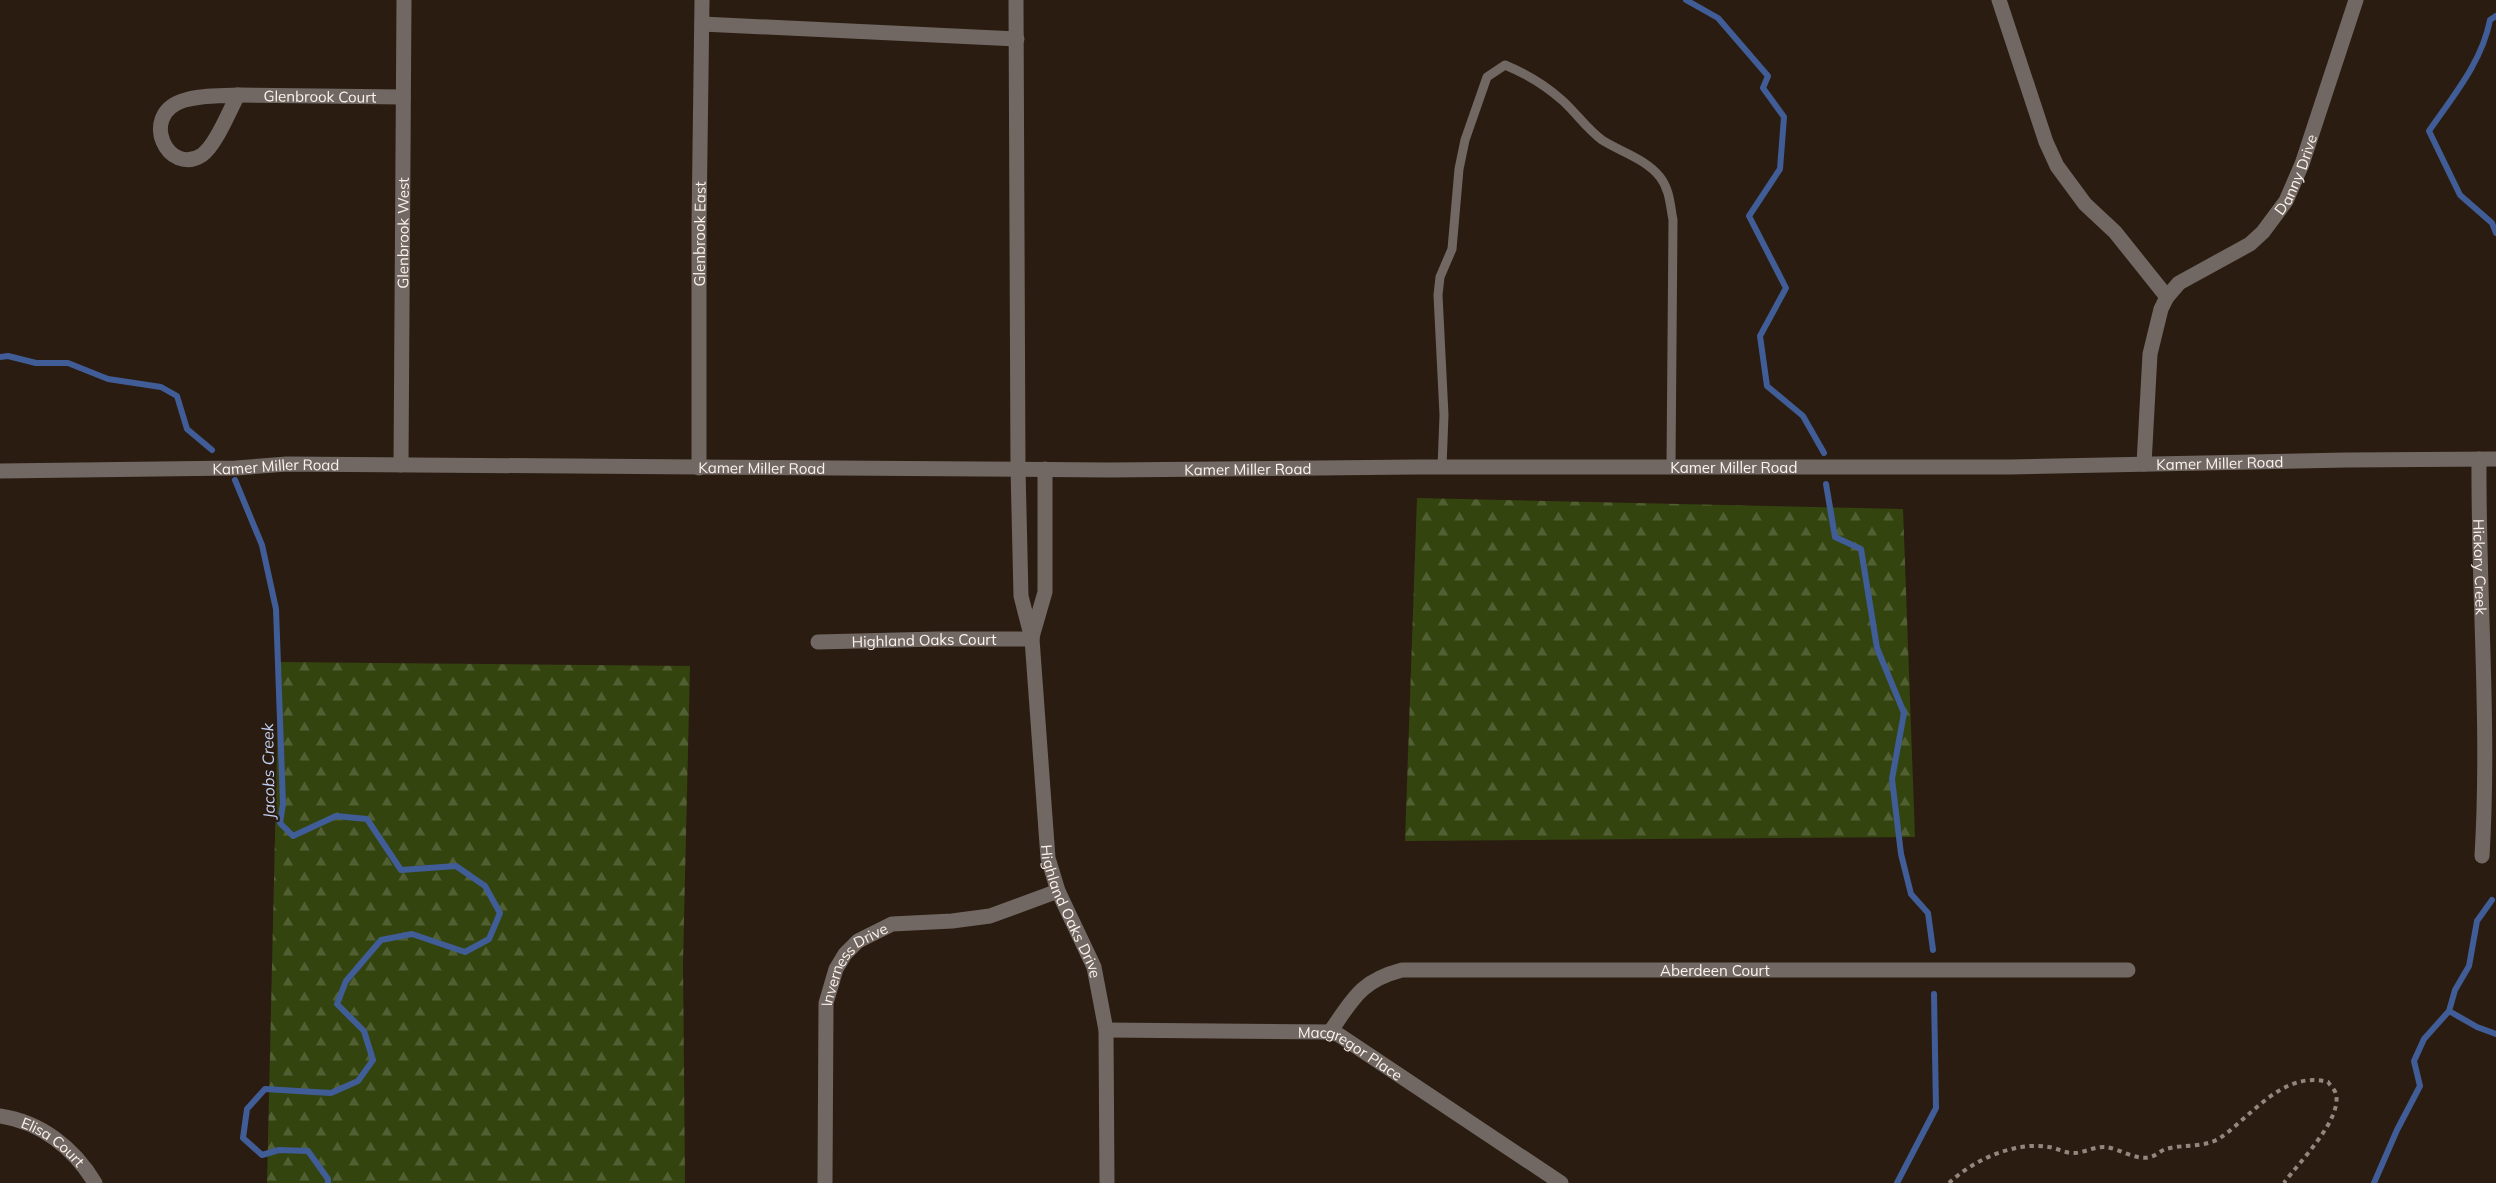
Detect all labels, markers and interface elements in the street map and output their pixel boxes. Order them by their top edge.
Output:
street label: Glenbrook Court [263,86,377,106]
street label: Danny Drive [2270,132,2321,218]
street label: Glenbrook West [393,177,412,289]
street label: Glenbrook East [690,181,709,287]
street label: Kamer Miller Road [2156,452,2284,473]
street label: Kamer Miller Road [212,454,340,478]
street label: Kamer Miller Road [698,457,825,477]
street label: Kamer Miller Road [1670,458,1797,477]
street label: Kamer Miller Road [1184,459,1312,479]
street label: Hickory Creek [2470,519,2491,616]
street label: Highland Oaks Court [851,629,996,651]
water label: Jacobs Creek [257,722,279,821]
street label: Highland Oaks Drive [1038,844,1105,980]
street label: Inverness Drive [816,918,891,1006]
street label: Aberdeen Court [1660,961,1770,980]
street label: Macgregor Place [1298,1022,1406,1084]
street label: Elisa Court [19,1112,89,1170]

